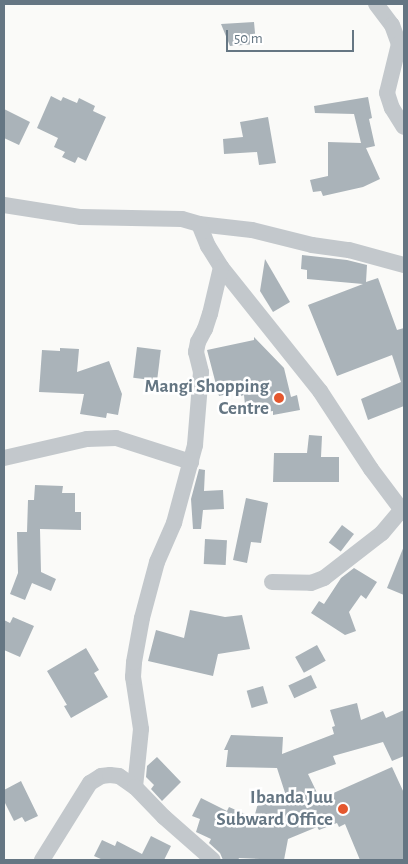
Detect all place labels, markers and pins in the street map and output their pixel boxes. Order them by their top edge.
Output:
place label: Mangi Shopping Centre [145,376,269,420]
marker: Mangi Shopping Centre [273,392,285,404]
place label: Ibanda Juu Subward Office [216,787,333,831]
marker: Ibanda Juu Subward Office [337,803,349,815]

